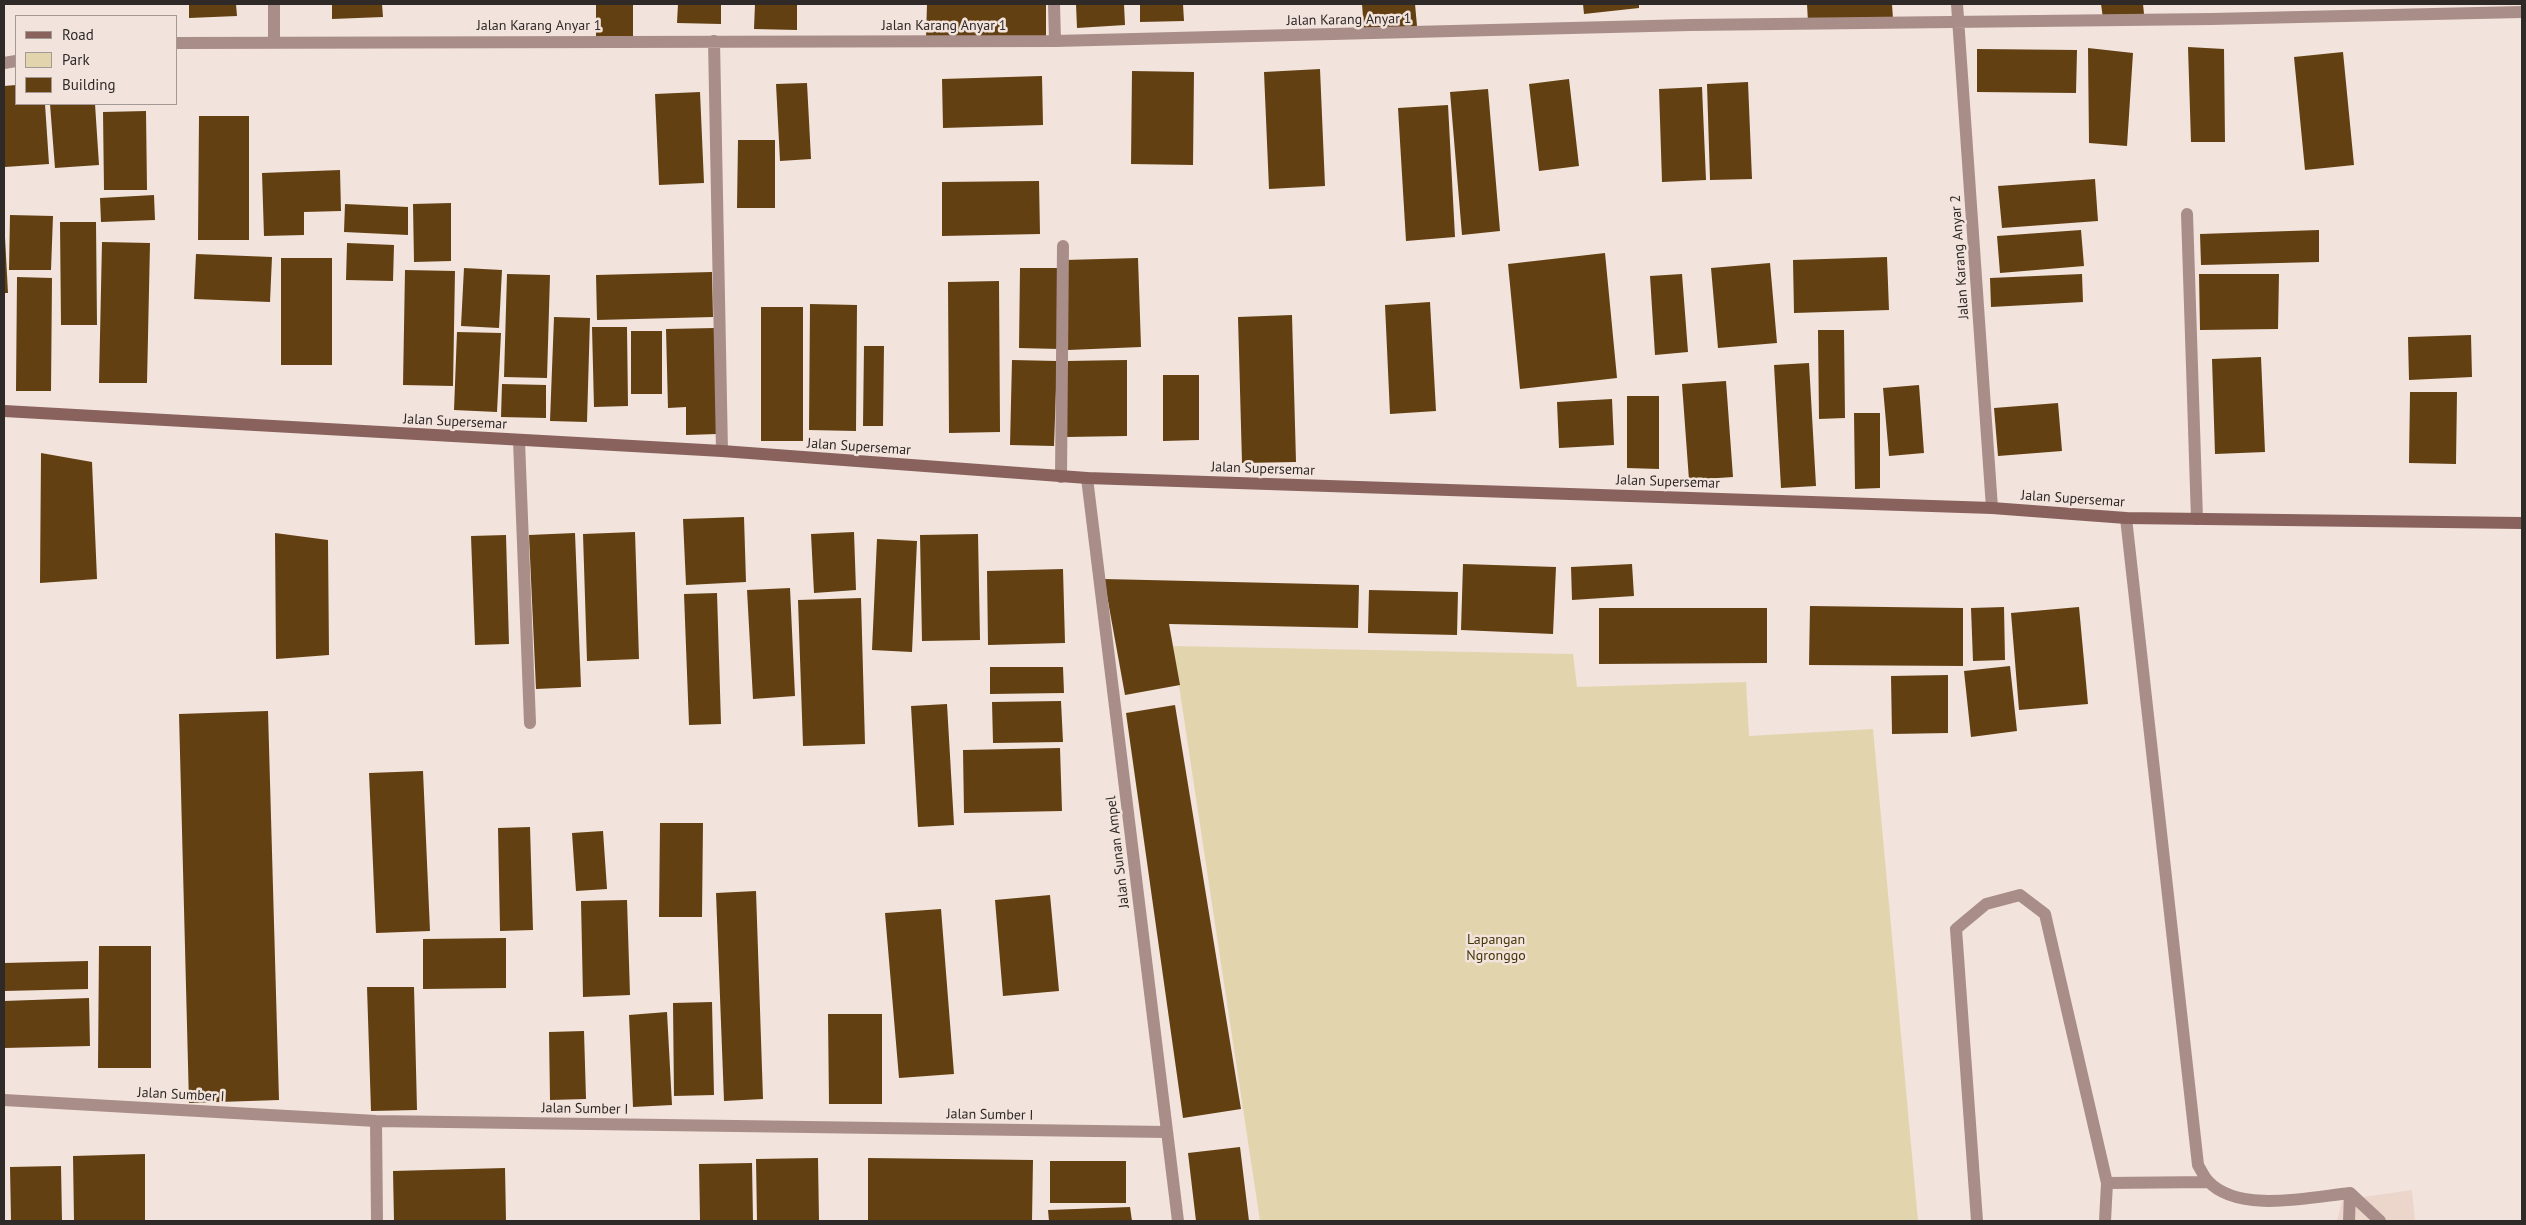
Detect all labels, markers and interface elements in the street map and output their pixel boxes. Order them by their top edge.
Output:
street label: Jalan Karang Anyar 1 [1287,11,1411,29]
legend [15,15,178,105]
street label: Jalan Karang Anyar 1 [477,18,601,34]
street label: Jalan Karang Anyar 1 [882,18,1006,34]
text: Road [62,25,94,44]
text: Park [62,50,90,69]
text: Building [62,75,116,94]
street label: Jalan Karang Anyar 2 [1947,194,1973,320]
street label: Jalan Supersemar [403,411,507,433]
street label: Jalan Supersemar [807,435,911,459]
street label: Jalan Supersemar [1211,459,1315,479]
street label: Jalan Supersemar [1616,472,1720,492]
street label: Jalan Supersemar [2021,487,2125,511]
street label: Jalan Sunan Ampel [1103,795,1133,909]
park label: Lapangan Ngronggo [1466,932,1526,964]
street label: Jalan Sumber I [137,1084,225,1106]
street label: Jalan Sumber I [541,1100,629,1118]
street label: Jalan Sumber I [946,1106,1034,1124]

